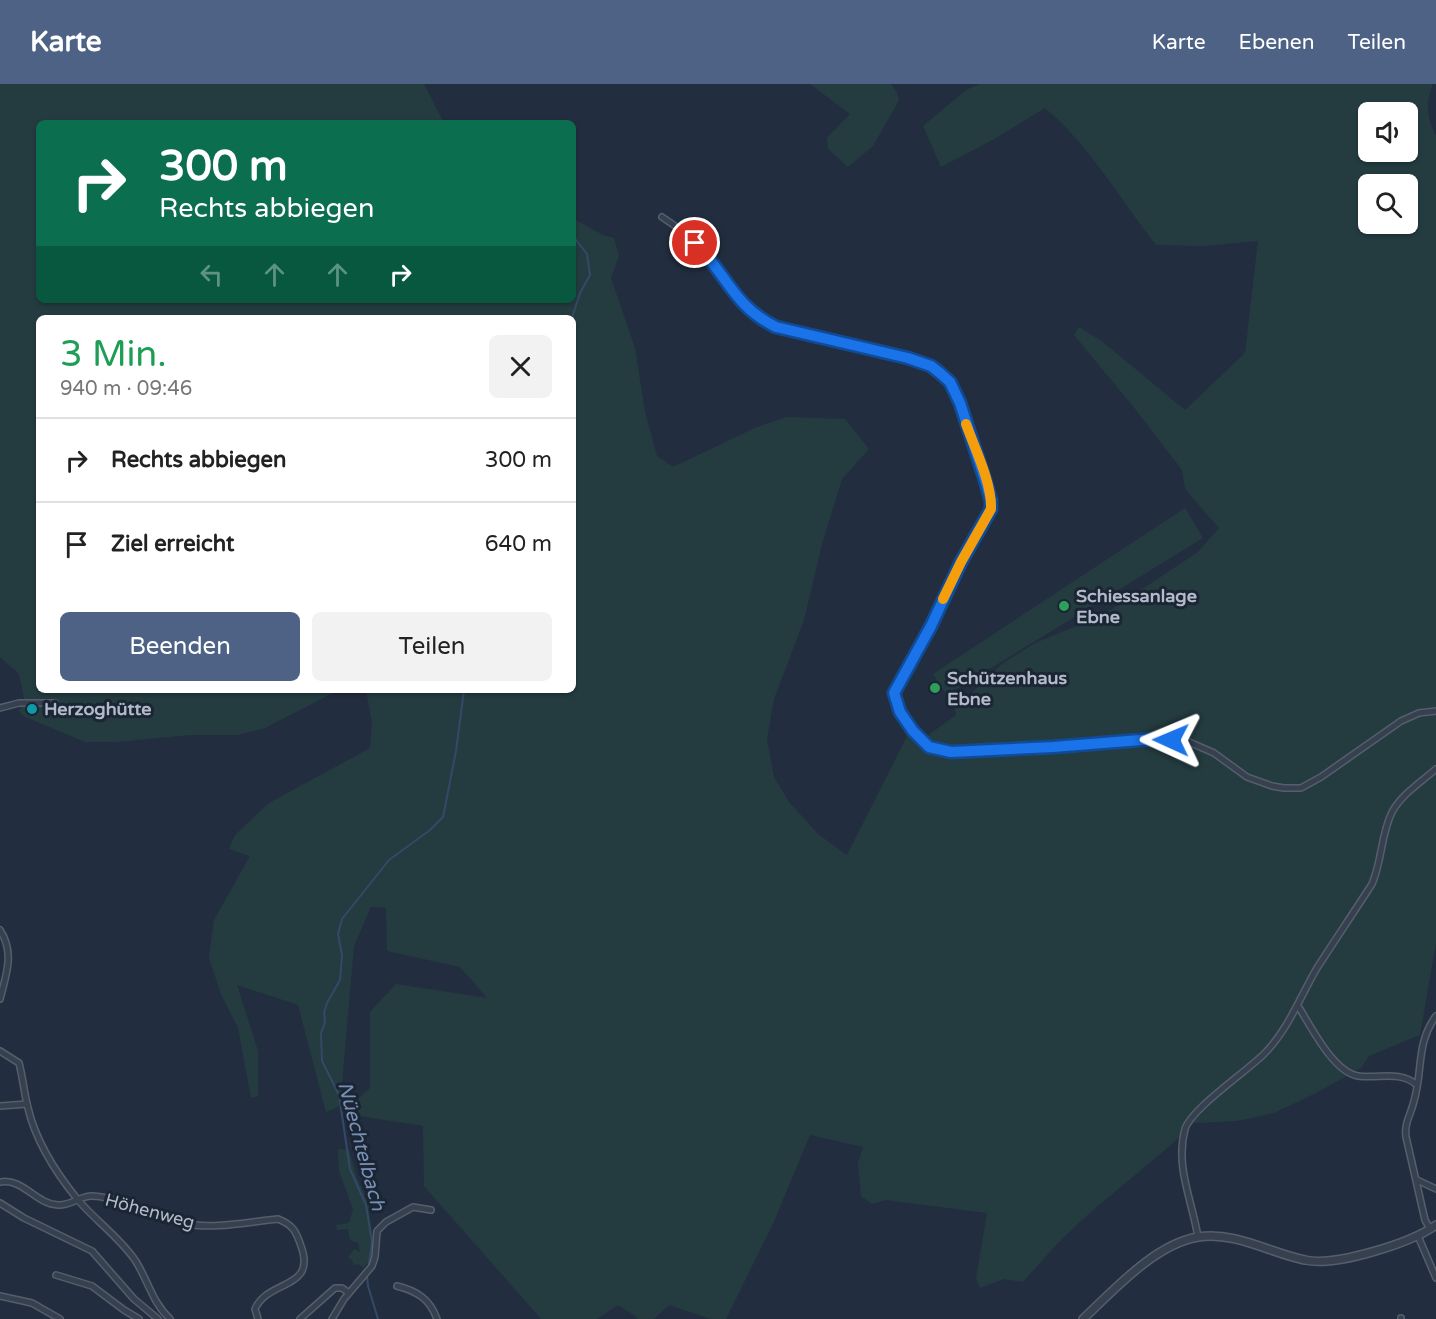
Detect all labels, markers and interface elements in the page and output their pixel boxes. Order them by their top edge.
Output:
text: Karte [30,25,102,59]
text: Karte [1152,30,1206,55]
text: Ebenen [1239,30,1315,55]
text: Teilen [1348,30,1406,55]
map controls [1358,102,1418,234]
button: sound [1358,102,1418,162]
text: 300 m [159,141,288,192]
icon: right [60,144,138,222]
button: search [1358,174,1418,234]
text: Rechts abbiegen [159,192,374,225]
pin [669,217,720,268]
icon: arrive [678,226,711,259]
icon: left [195,258,228,291]
icon: ahead [258,258,291,291]
icon: ahead [321,258,354,291]
icon: right [384,258,417,291]
text: 3 Min. [60,333,167,376]
button: close [489,335,552,398]
text: 940 m · 09:46 [60,377,192,401]
icon: right [60,444,93,477]
text: Rechts abbiegen [111,447,286,473]
text: 300 m [485,447,552,473]
icon: arrive [60,528,93,561]
text: Ziel erreicht [111,531,234,557]
text: 640 m [485,531,552,557]
place label: Schiessanlage Ebne [1076,585,1197,628]
marker: Schiessanlage Ebne [1057,599,1071,613]
button: Beenden [60,612,300,681]
button: Teilen [312,612,552,681]
place label: Schützenhaus Ebne [947,667,1067,710]
marker: Schützenhaus Ebne [928,681,942,695]
place label: Herzoghütte [44,698,151,720]
marker: Herzoghütte [25,702,39,716]
position arrow [1139,708,1203,772]
water label: Nüechtelbach [332,1079,390,1214]
street label: Höhenweg [103,1188,197,1234]

